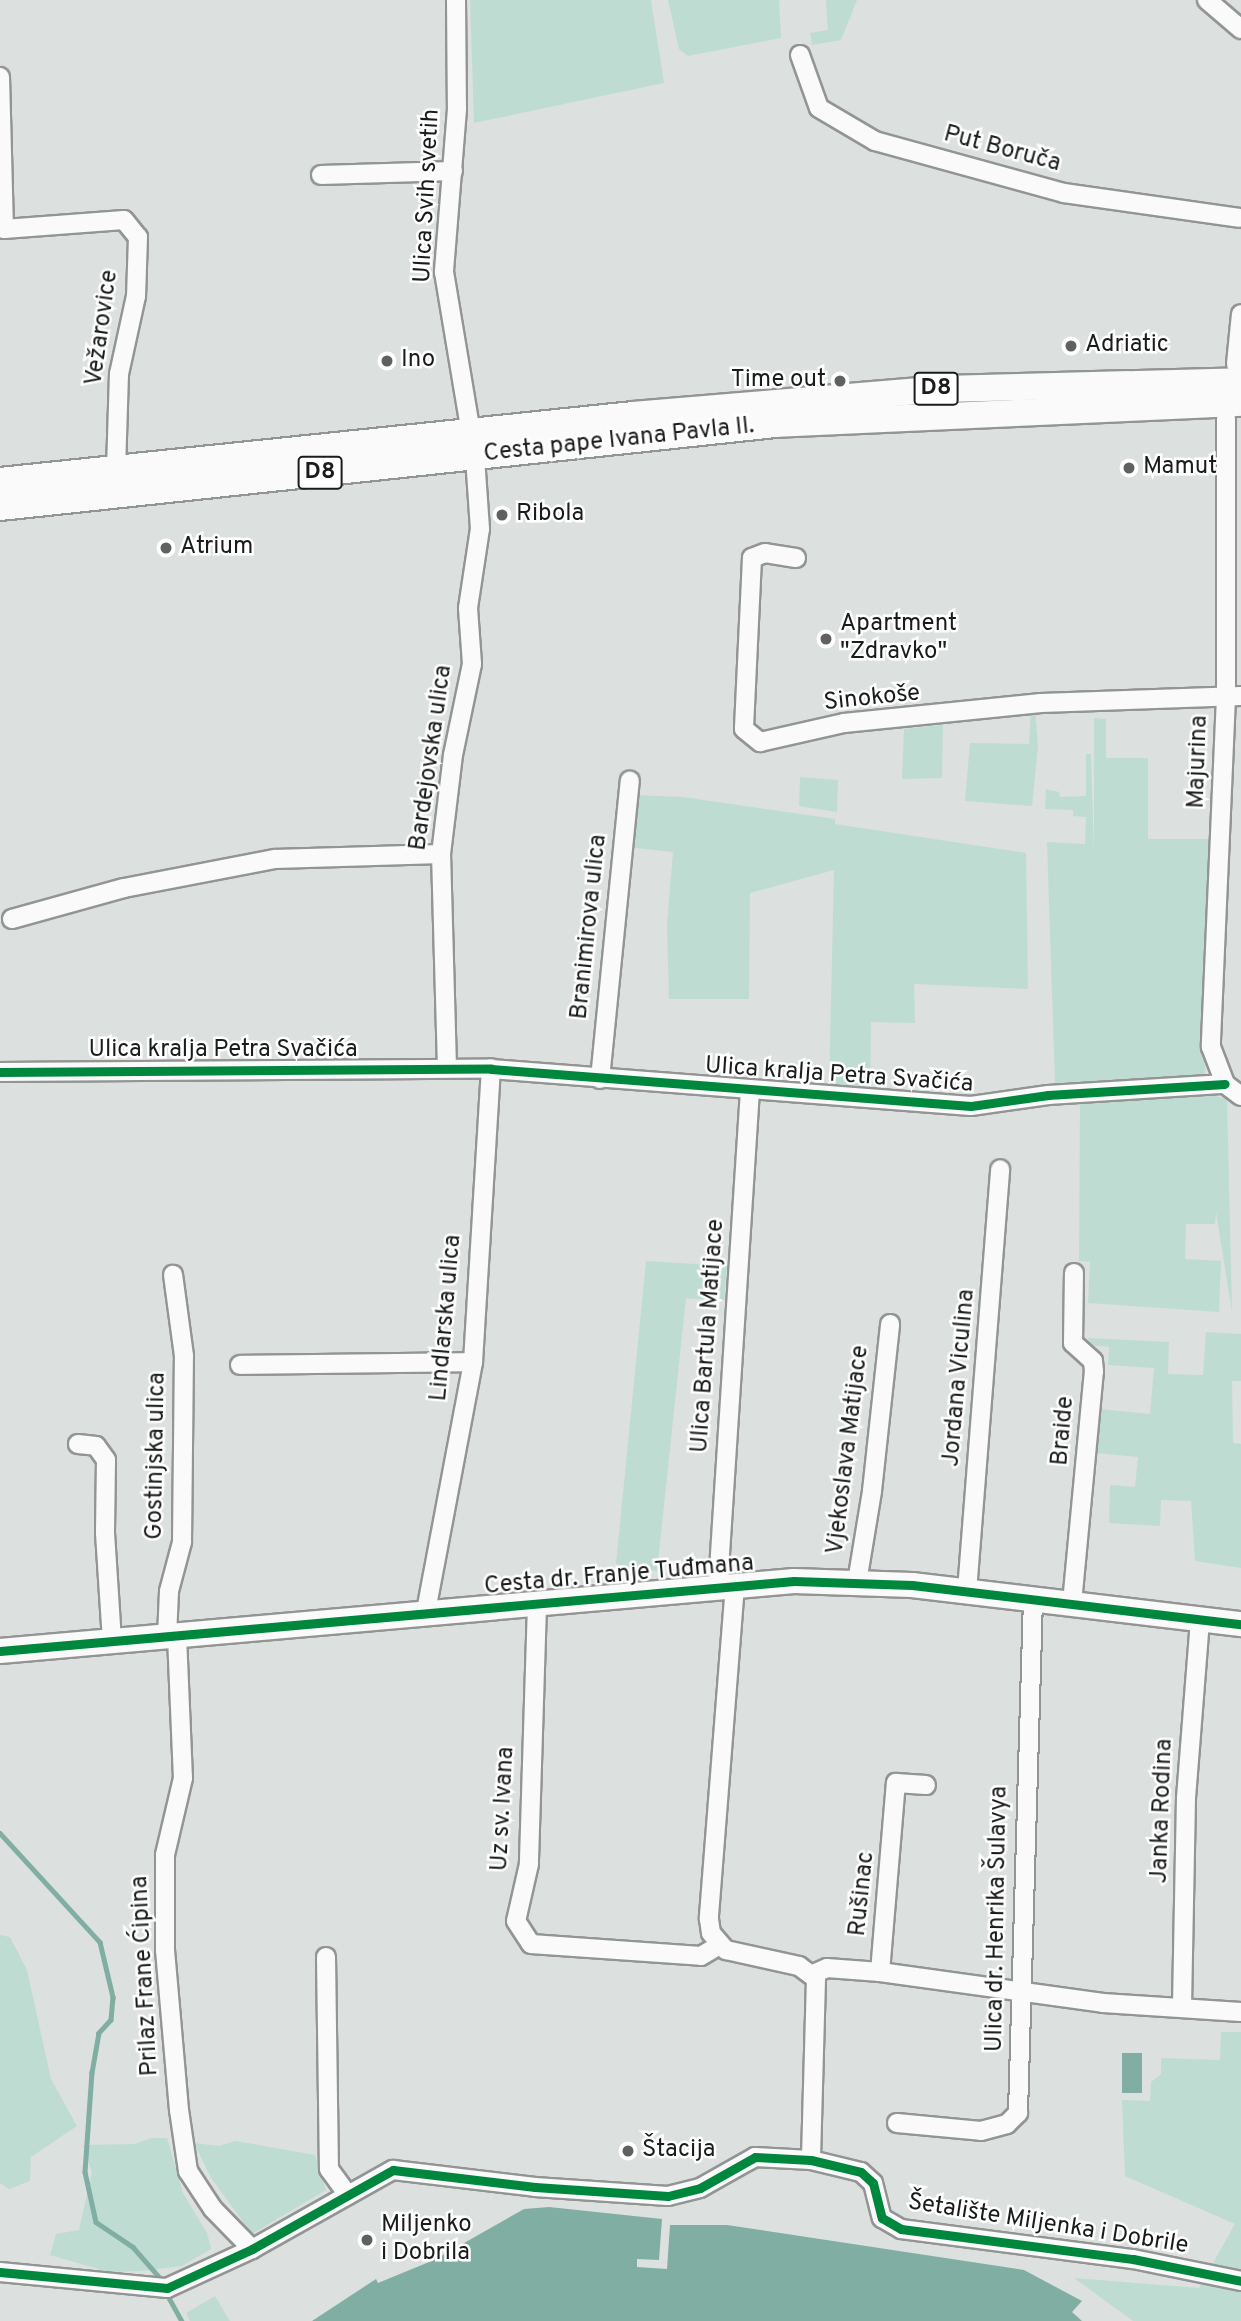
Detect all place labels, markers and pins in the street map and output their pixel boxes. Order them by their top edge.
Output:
place label: Adriatic [1085,332,1169,360]
marker: Adriatic [1063,338,1079,354]
place label: Ino [401,347,435,375]
marker: Ino [379,353,395,369]
place label: Time out [731,367,826,395]
marker: Time out [832,373,848,389]
place label: Mamut [1143,454,1217,482]
marker: Mamut [1121,460,1137,476]
place label: Ribola [516,501,584,529]
marker: Ribola [494,507,510,523]
place label: Atrium [180,534,253,562]
marker: Atrium [158,540,174,556]
place label: Apartment "Zdravko" [840,611,957,667]
marker: Apartment "Zdravko" [818,631,834,647]
place label: Štacija [642,2137,715,2165]
marker: Štacija [620,2143,636,2159]
place label: Miljenko i Dobrila [381,2212,472,2268]
marker: Miljenko i Dobrila [359,2232,375,2248]

